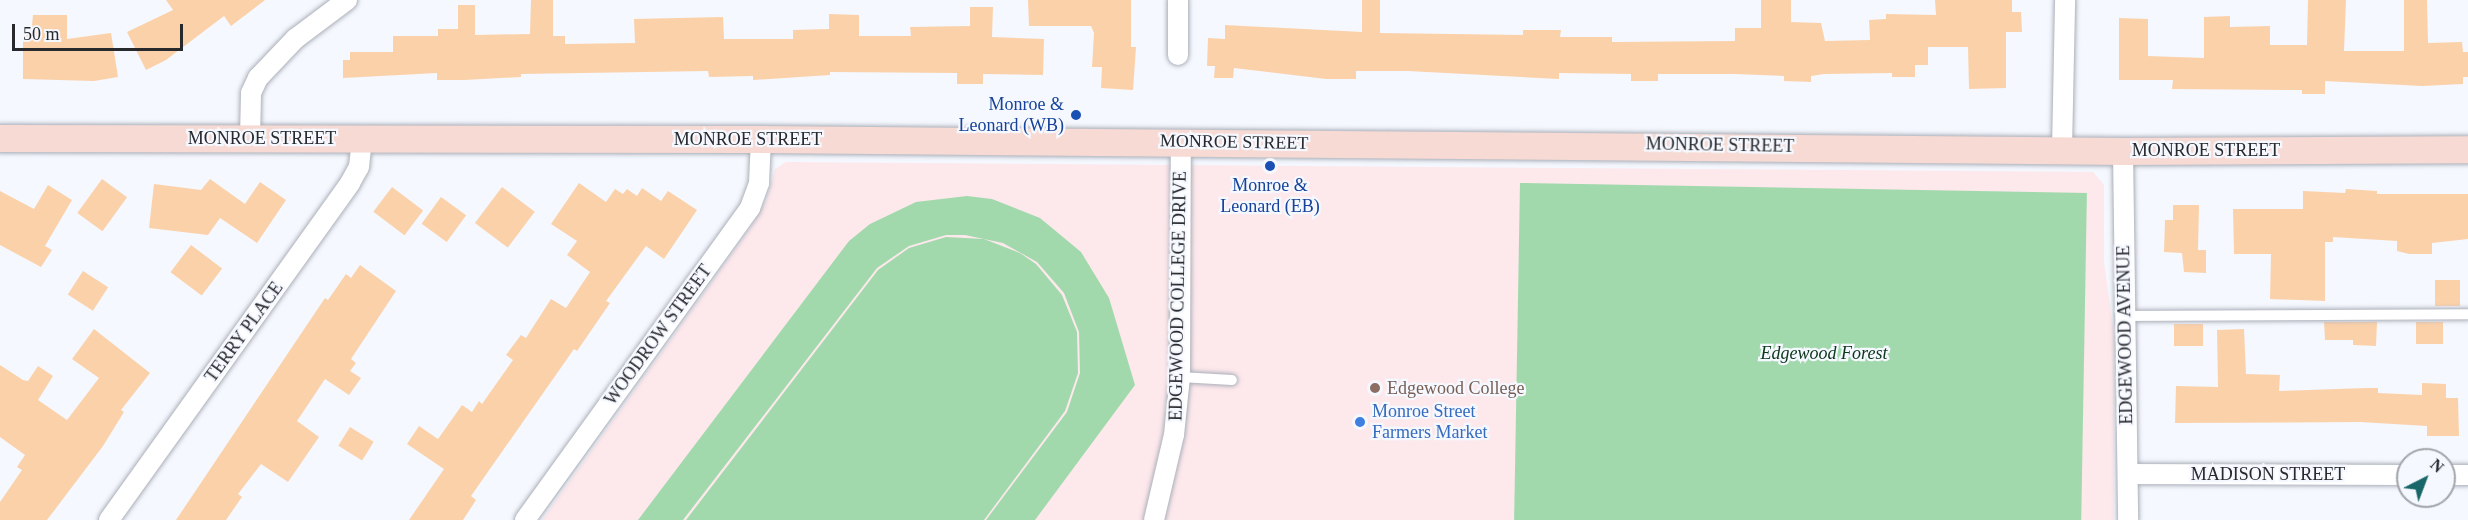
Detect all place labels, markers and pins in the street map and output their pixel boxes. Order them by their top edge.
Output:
place label: Monroe & Leonard (WB) [959,94,1064,136]
marker: Monroe & Leonard (WB) [1069,108,1083,122]
marker: Monroe & Leonard (EB) [1263,159,1277,173]
place label: Monroe & Leonard (EB) [1220,175,1320,218]
place label: Edgewood College [1387,377,1524,399]
marker: Edgewood College [1368,381,1382,395]
place label: Monroe Street Farmers Market [1372,401,1487,444]
marker: Monroe Street Farmers Market [1353,415,1367,429]

